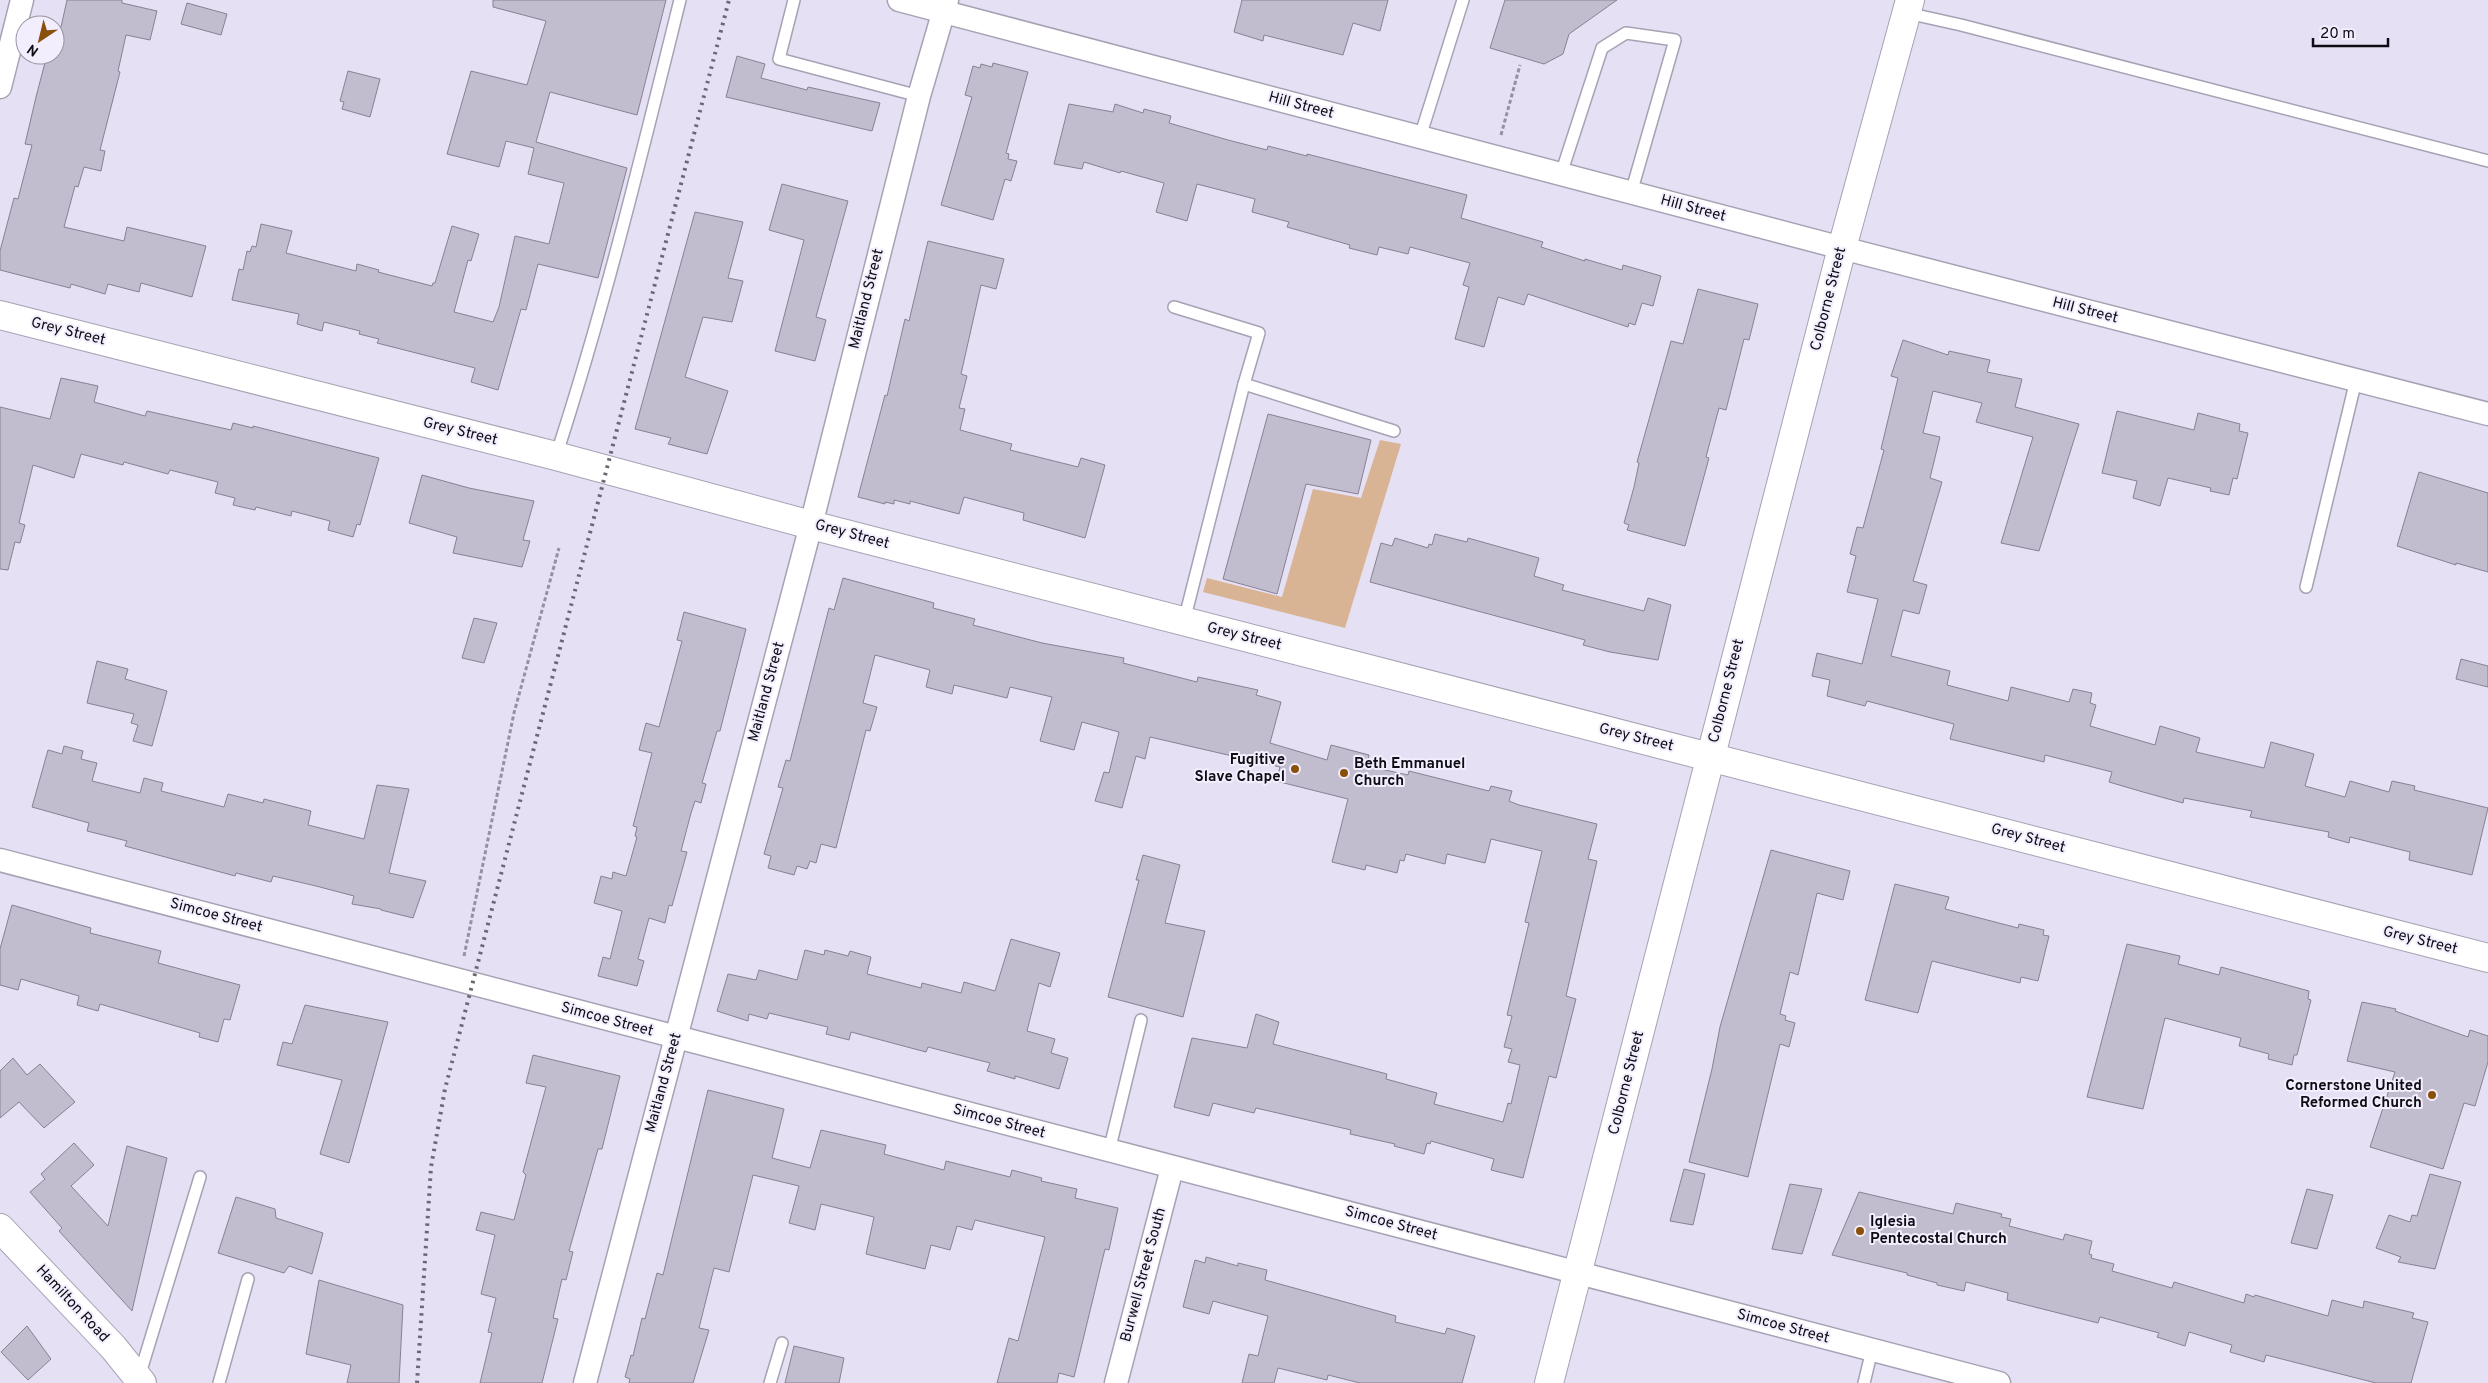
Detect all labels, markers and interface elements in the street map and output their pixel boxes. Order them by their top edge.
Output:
north arrow [15,15,65,65]
scale bar [2313,15,2388,47]
text: 20 m [2320,25,2355,44]
text: N [24,40,42,59]
street label: Hill Street [1266,88,1336,124]
street label: Hill Street [1658,191,1728,227]
street label: Colborne Street [1807,245,1851,353]
street label: Maitland Street [845,247,889,351]
street label: Hill Street [2050,294,2120,328]
street label: Grey Street [29,314,107,350]
street label: Grey Street [421,414,499,450]
street label: Grey Street [813,516,891,554]
street label: Grey Street [1205,619,1283,655]
street label: Colborne Street [1705,637,1749,745]
street label: Maitland Street [745,640,789,744]
street label: Grey Street [1597,720,1675,756]
place label: Fugitive Slave Chapel [1195,751,1285,787]
place label: Beth Emmanuel Church [1354,755,1465,791]
marker: Fugitive Slave Chapel [1289,763,1301,775]
marker: Beth Emmanuel Church [1338,767,1350,779]
street label: Grey Street [1989,820,2067,858]
street label: Simcoe Street [168,895,264,937]
street label: Grey Street [2381,923,2459,959]
street label: Simcoe Street [559,999,655,1041]
street label: Colborne Street [1605,1029,1649,1137]
street label: Maitland Street [642,1031,686,1135]
place label: Cornerstone United Reformed Church [2285,1077,2422,1113]
marker: Cornerstone United Reformed Church [2426,1089,2438,1101]
street label: Simcoe Street [951,1101,1047,1143]
street label: Simcoe Street [1343,1203,1439,1245]
street label: Burwell Street South [1117,1206,1171,1344]
place label: Iglesia Pentecostal Church [1870,1213,2007,1249]
marker: Iglesia Pentecostal Church [1854,1225,1866,1237]
street label: Hamilton Road [31,1261,113,1347]
street label: Simcoe Street [1735,1306,1831,1348]

